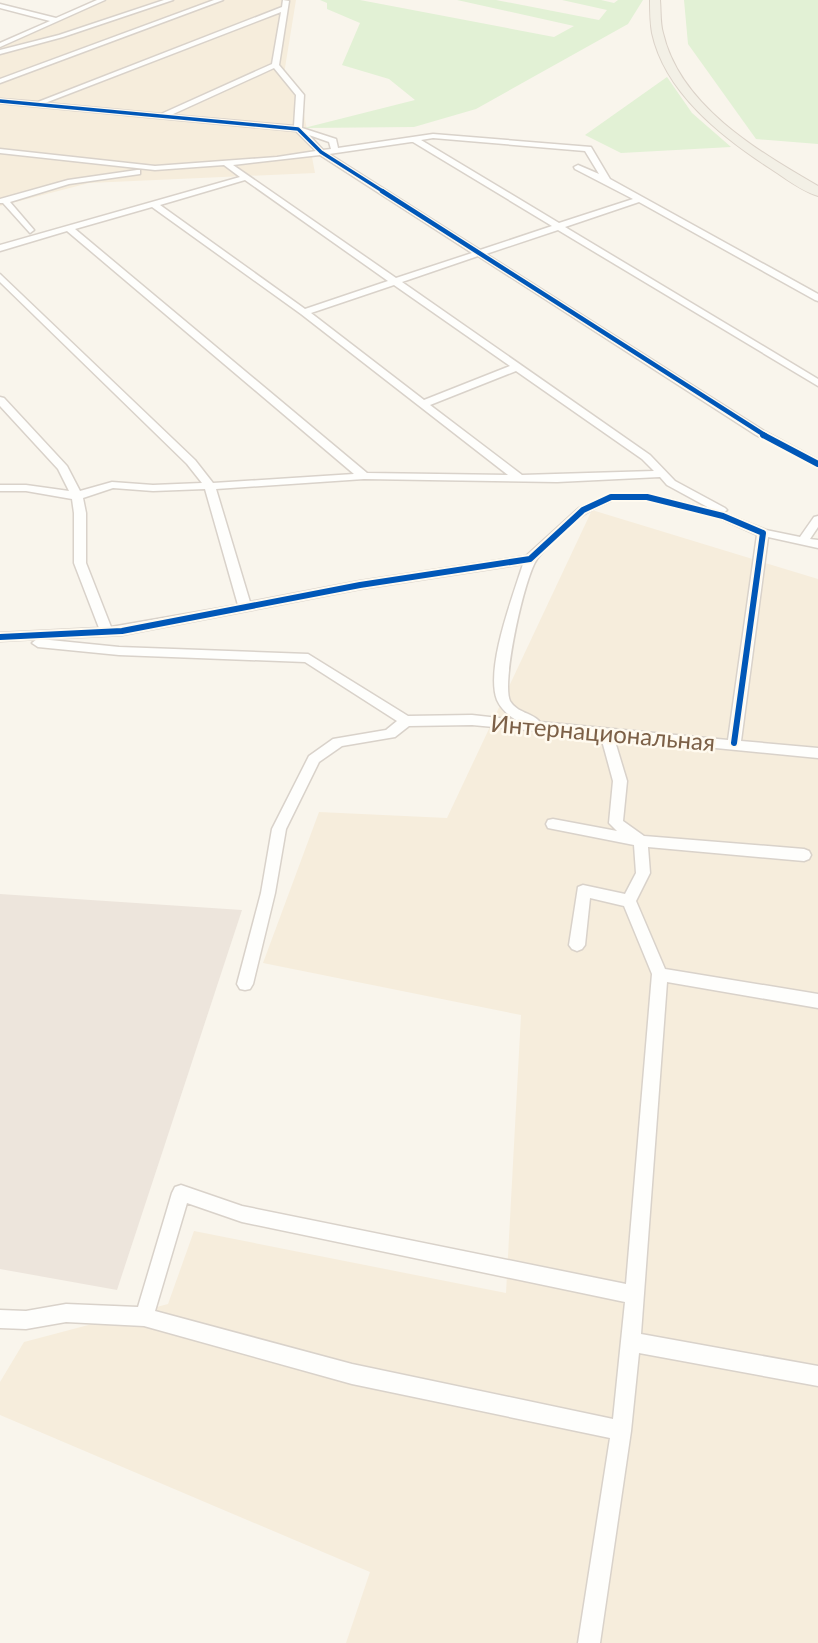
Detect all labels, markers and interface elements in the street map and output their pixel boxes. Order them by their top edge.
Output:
street label: Интернациональная [490,708,716,756]

